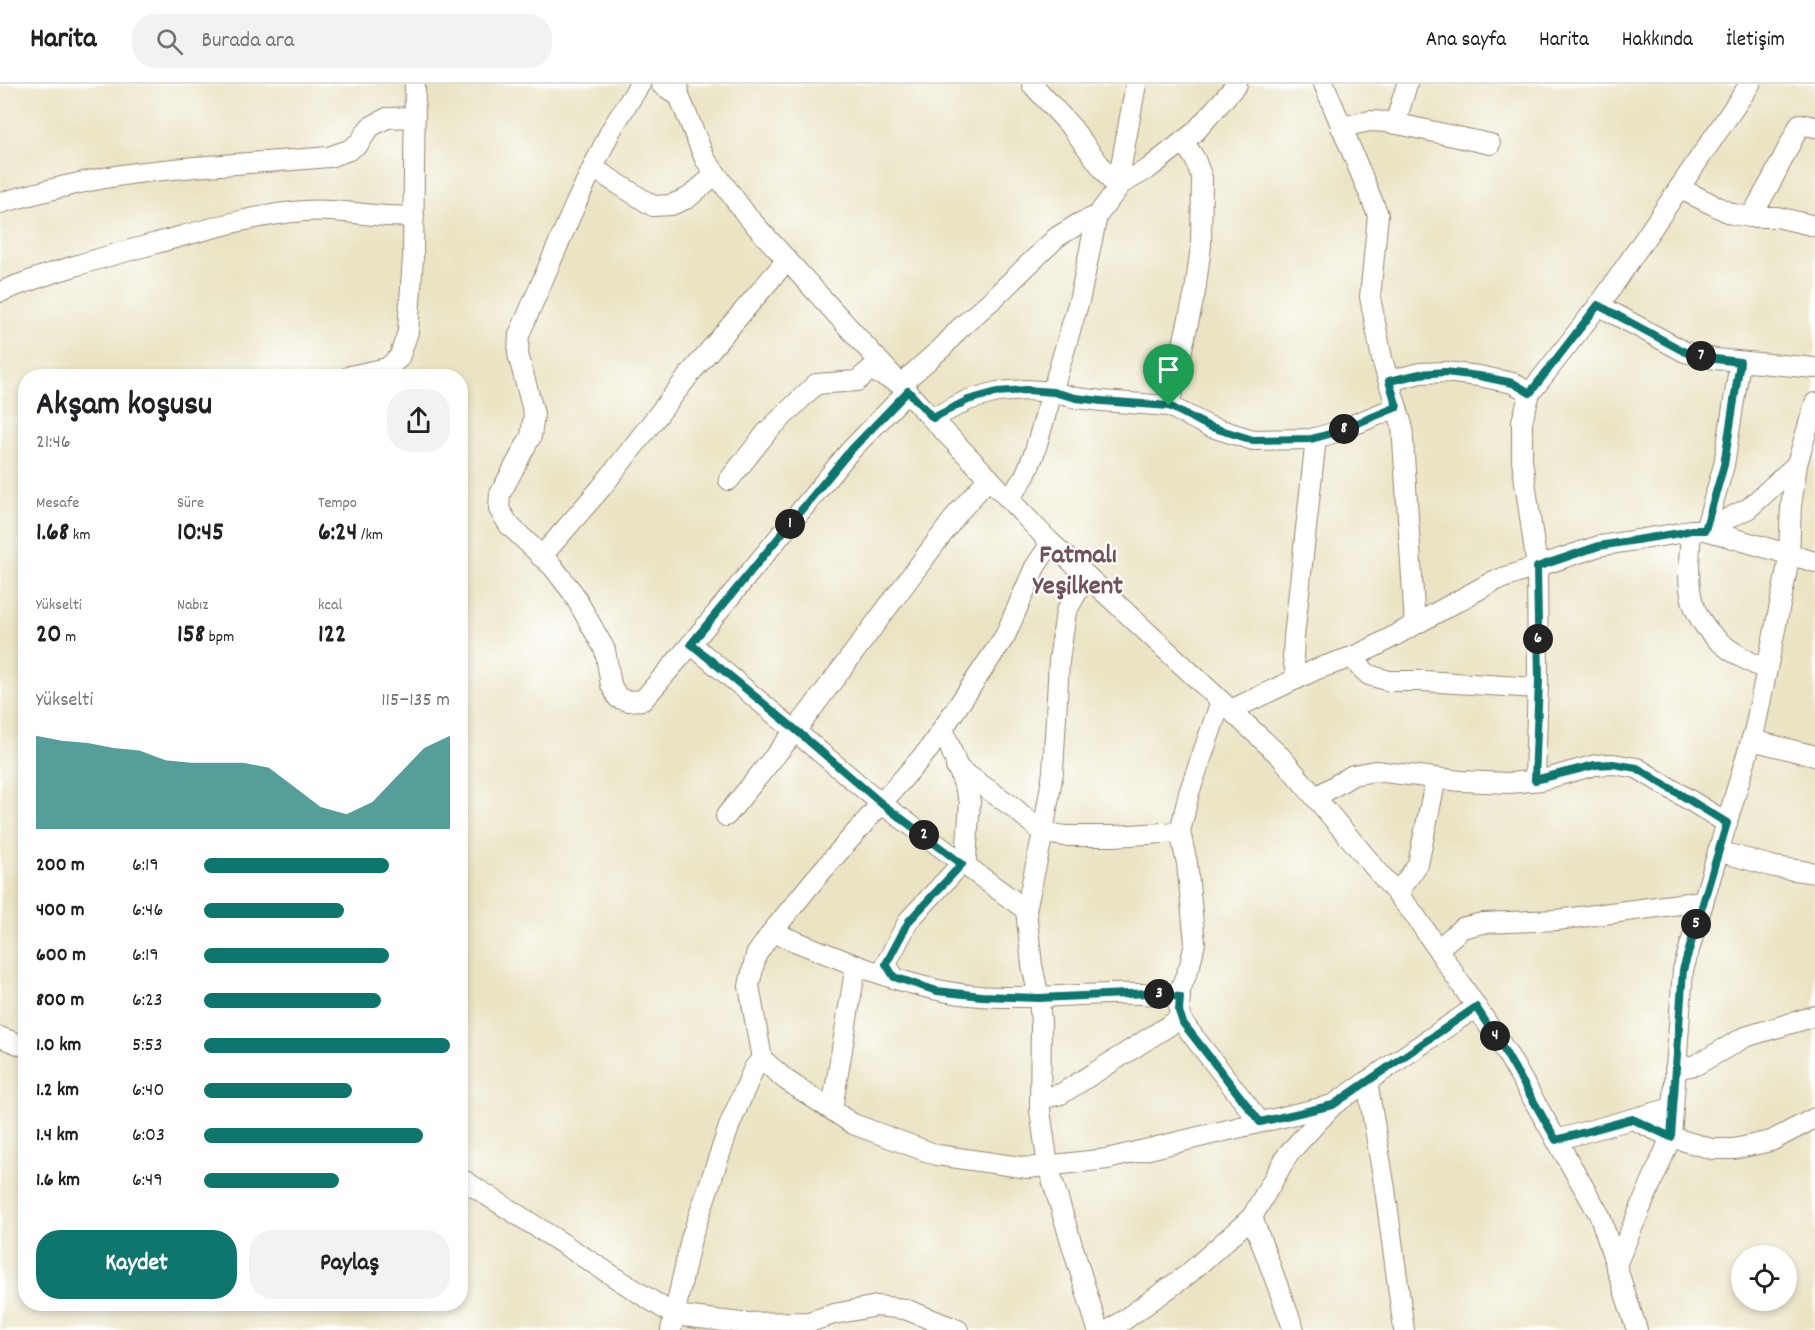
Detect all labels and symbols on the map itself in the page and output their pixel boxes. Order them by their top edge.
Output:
pin: 7 [1686,341,1716,371]
pin [1143,344,1194,406]
pin: 8 [1329,414,1359,444]
pin: 1 [775,509,805,539]
district label: Fatmalı Yeşilkent [1032,537,1123,607]
pin: 6 [1523,624,1553,654]
pin: 2 [909,820,939,850]
pin: 5 [1681,909,1711,939]
pin: 3 [1144,979,1174,1009]
pin: 4 [1480,1021,1510,1051]

